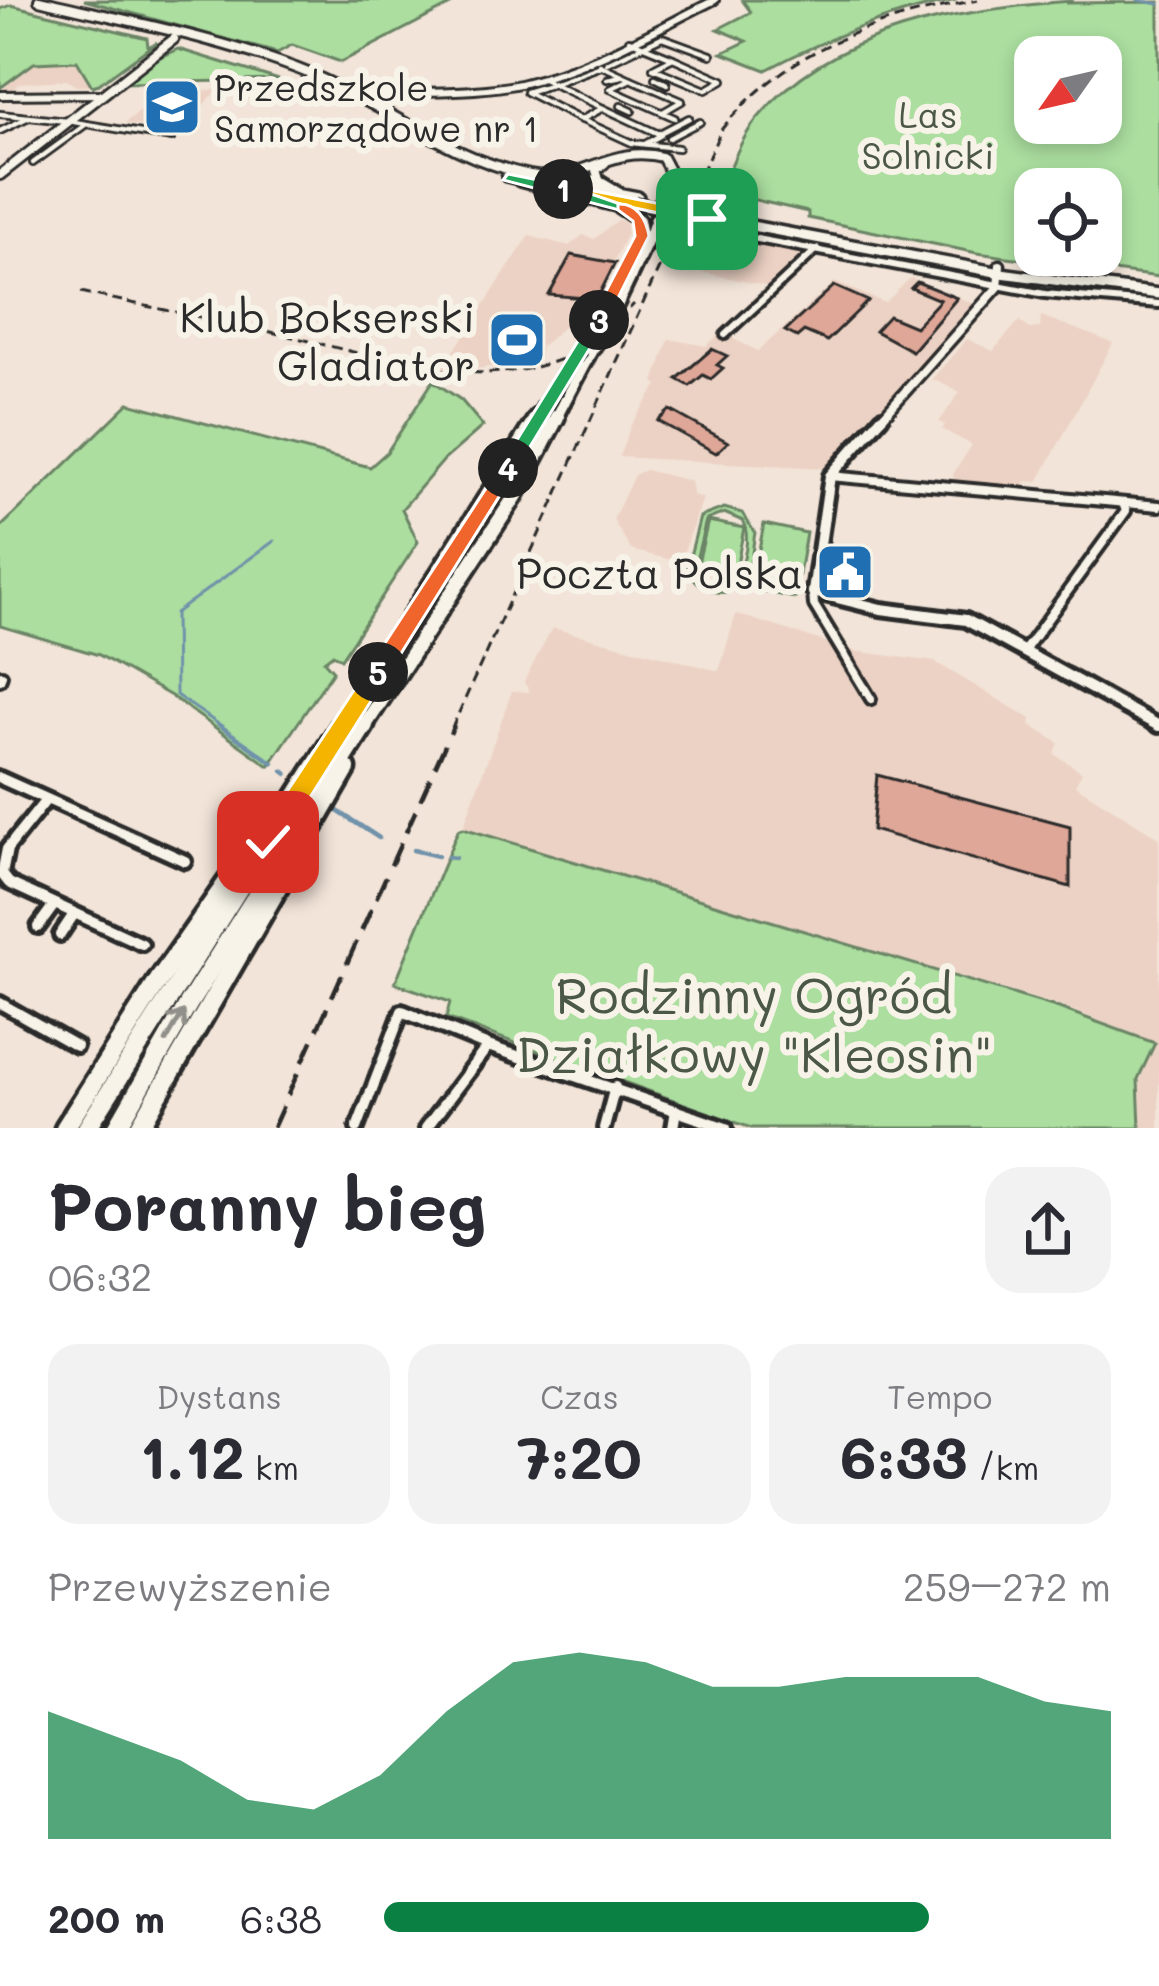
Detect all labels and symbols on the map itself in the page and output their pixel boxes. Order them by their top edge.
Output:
north arrow [1014,36,1122,144]
place label: Przedszkole Samorządowe nr 1 [214,63,539,151]
school or university icon: Przedszkole Samorządowe nr 1 [141,76,203,138]
park label: Las Solnicki [862,90,994,178]
pin: 1 [533,159,593,219]
pin [656,168,758,270]
place label: Klub Bokserski Gladiator [179,289,475,392]
pin: 3 [569,290,629,350]
sports icon: Klub Bokserski Gladiator [486,309,548,371]
pin: 4 [478,438,538,498]
public building icon: Poczta Polska [814,541,876,603]
place label: Poczta Polska [516,545,803,600]
pin: 5 [348,642,408,702]
pin [217,791,319,893]
park label: Rodzinny Ogród Działkowy "Kleosin" [516,960,992,1086]
one-way arrow [164,1010,188,1045]

